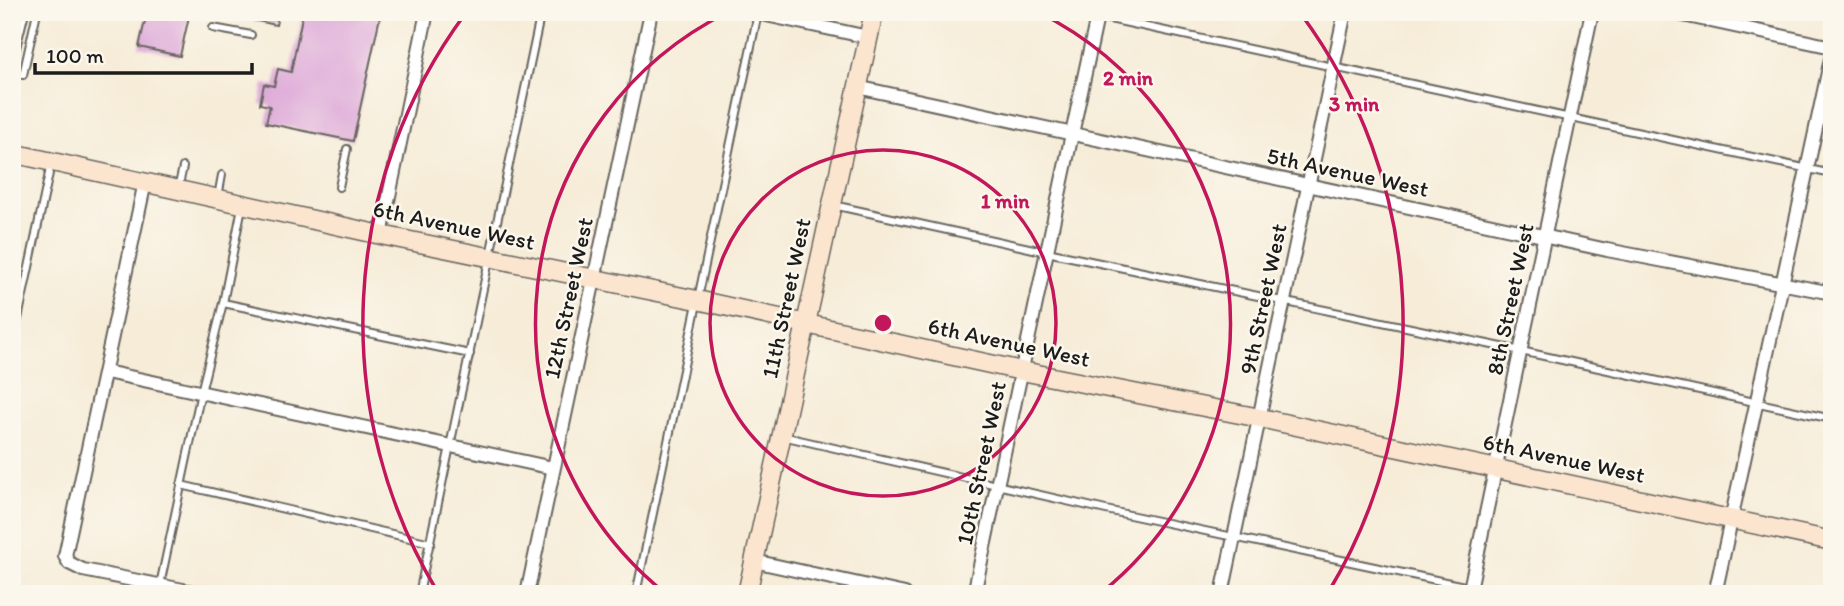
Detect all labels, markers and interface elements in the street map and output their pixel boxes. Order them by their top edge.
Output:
scale bar [35,32,252,76]
text: 100 m [46,43,104,68]
text: 2 min [1103,65,1154,90]
text: 3 min [1329,91,1380,116]
street label: 5th Avenue West [1265,141,1432,203]
text: 1 min [981,188,1030,213]
street label: 6th Avenue West [371,194,538,256]
street label: 12th Street West [537,215,599,381]
street label: 11th Street West [755,215,817,381]
street label: 9th Street West [1233,221,1293,377]
street label: 8th Street West [1480,221,1540,377]
centre of rings [871,311,895,335]
street label: 6th Avenue West [926,311,1093,373]
street label: 10th Street West [950,379,1012,547]
street label: 6th Avenue West [1481,427,1648,489]

